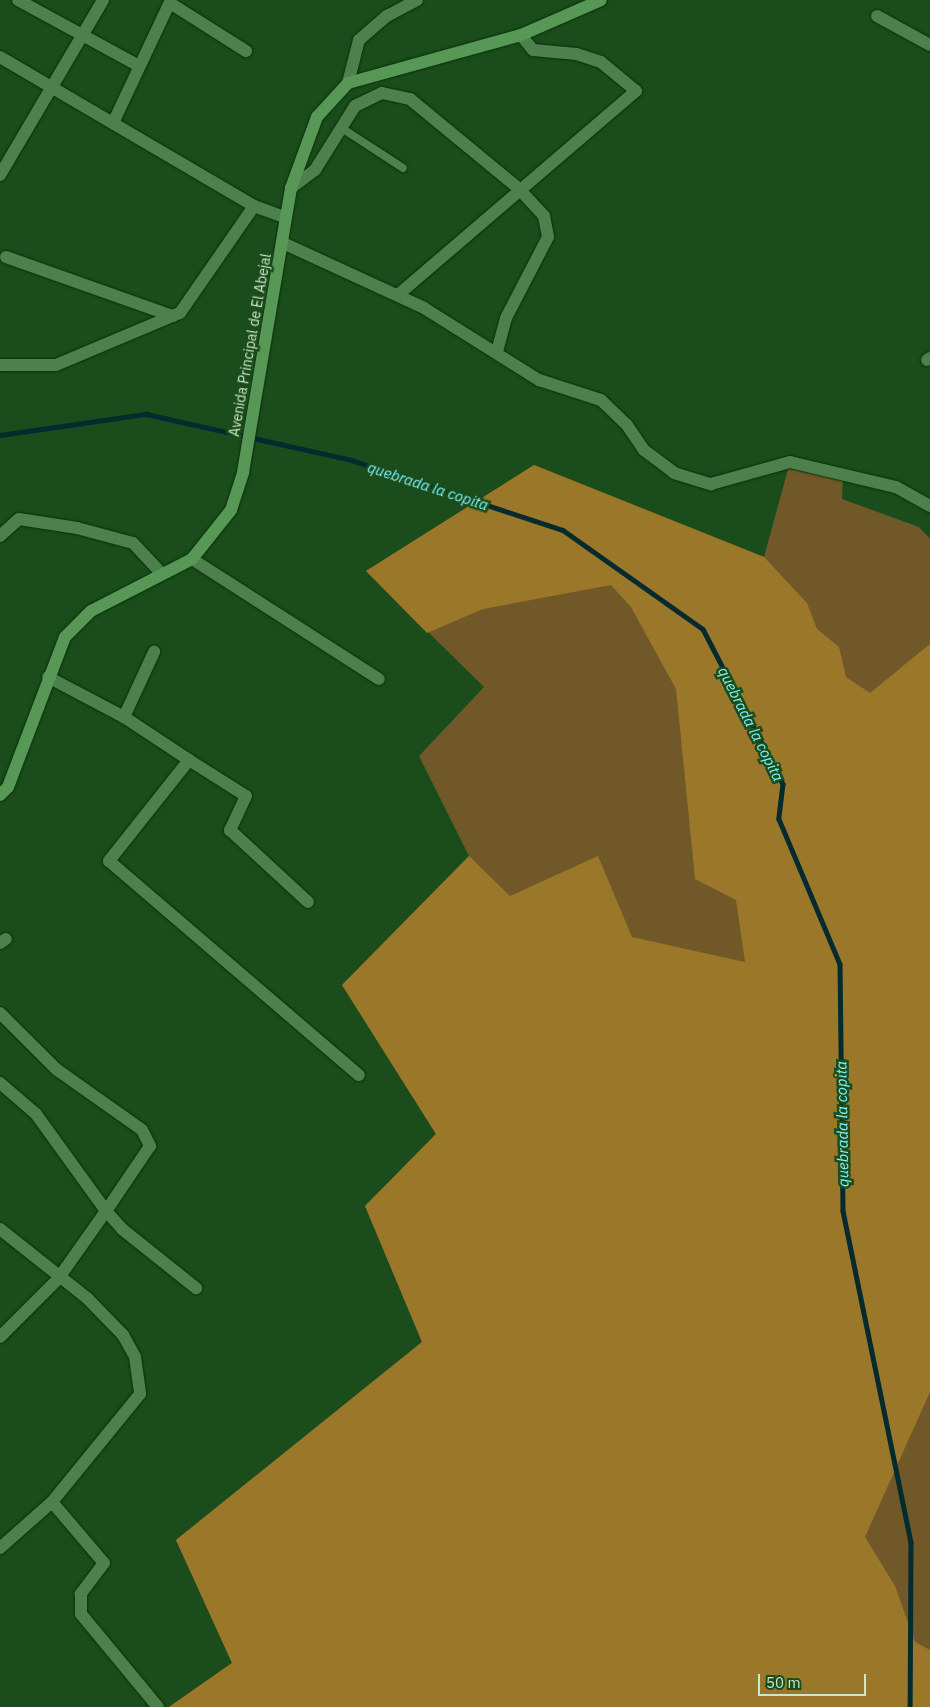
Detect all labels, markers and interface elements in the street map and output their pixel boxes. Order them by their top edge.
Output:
street label: Avenida Principal de El Abejal [226,252,274,438]
water label: quebrada la copita [365,458,491,514]
water label: quebrada la copita [714,664,788,784]
water label: quebrada la copita [832,1061,852,1187]
scale bar [760,1664,868,1696]
text: 50 m [766,1673,801,1692]

